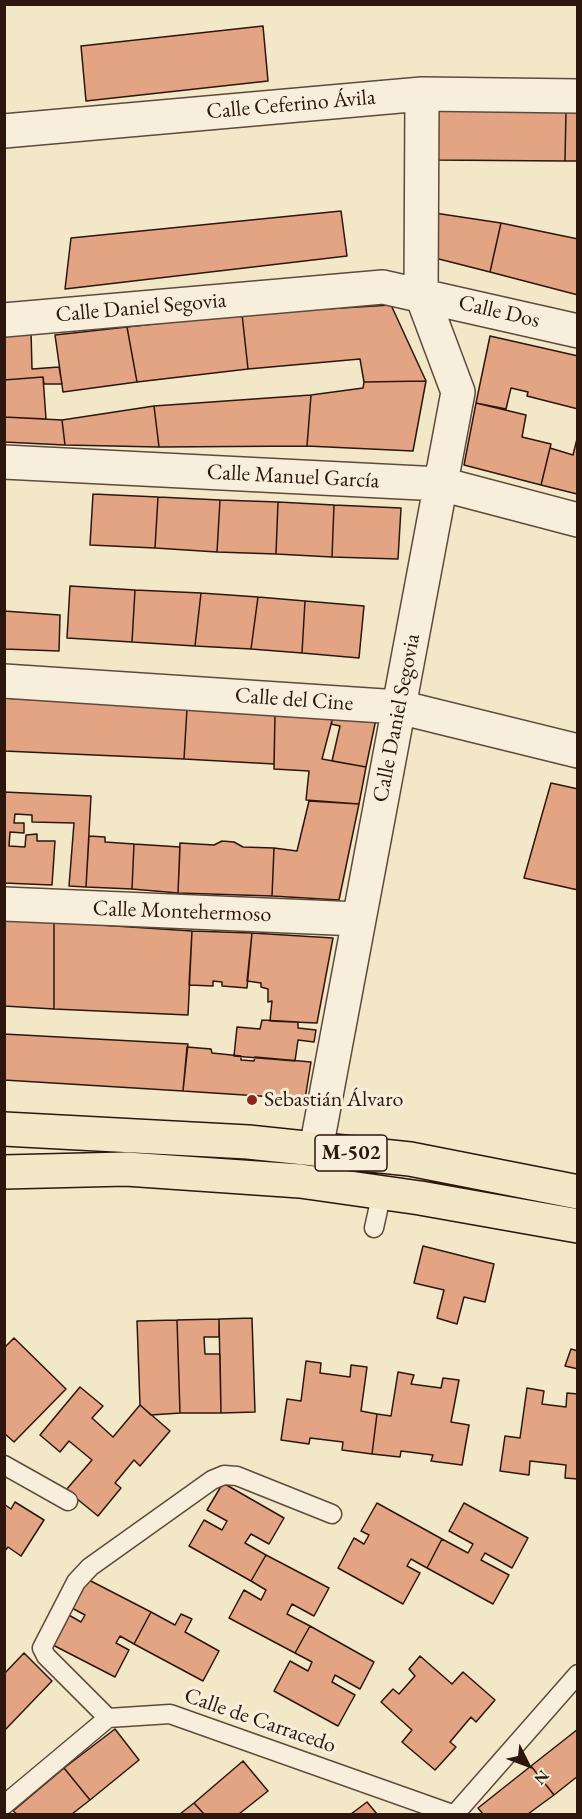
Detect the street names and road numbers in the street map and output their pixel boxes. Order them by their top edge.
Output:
street label: Calle Ceferino Ávila [205,84,377,126]
street label: Calle Daniel Segovia [55,287,227,329]
street label: Calle Dos [456,290,542,334]
street label: Calle Manuel García [206,459,380,495]
street label: Calle Daniel Segovia [368,631,426,805]
street label: Calle del Cine [234,683,354,717]
street label: Calle Montehermoso [92,896,272,928]
road number: M-502 [315,1135,387,1171]
street label: Calle de Carracedo [181,1683,339,1759]

